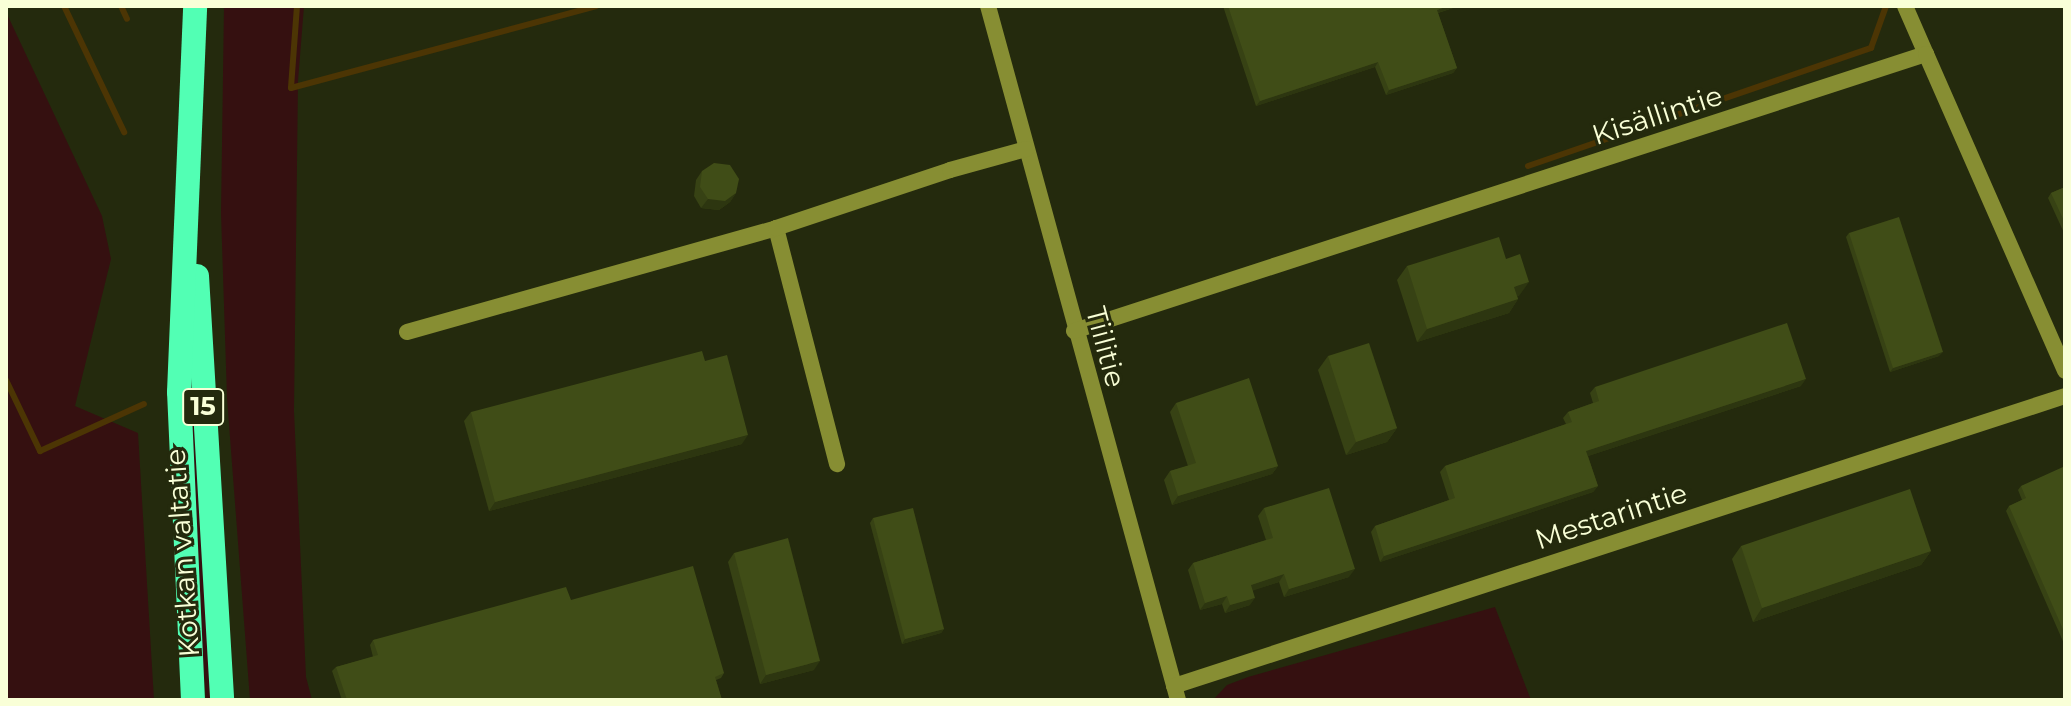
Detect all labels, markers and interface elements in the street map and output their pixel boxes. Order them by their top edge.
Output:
street label: Kisällintie [1588,78,1726,152]
street label: Tiilitie [1079,303,1133,391]
road number: 15 [181,385,225,429]
street label: Kotkan valtatie [158,448,206,658]
street label: Mestarintie [1531,476,1691,556]

